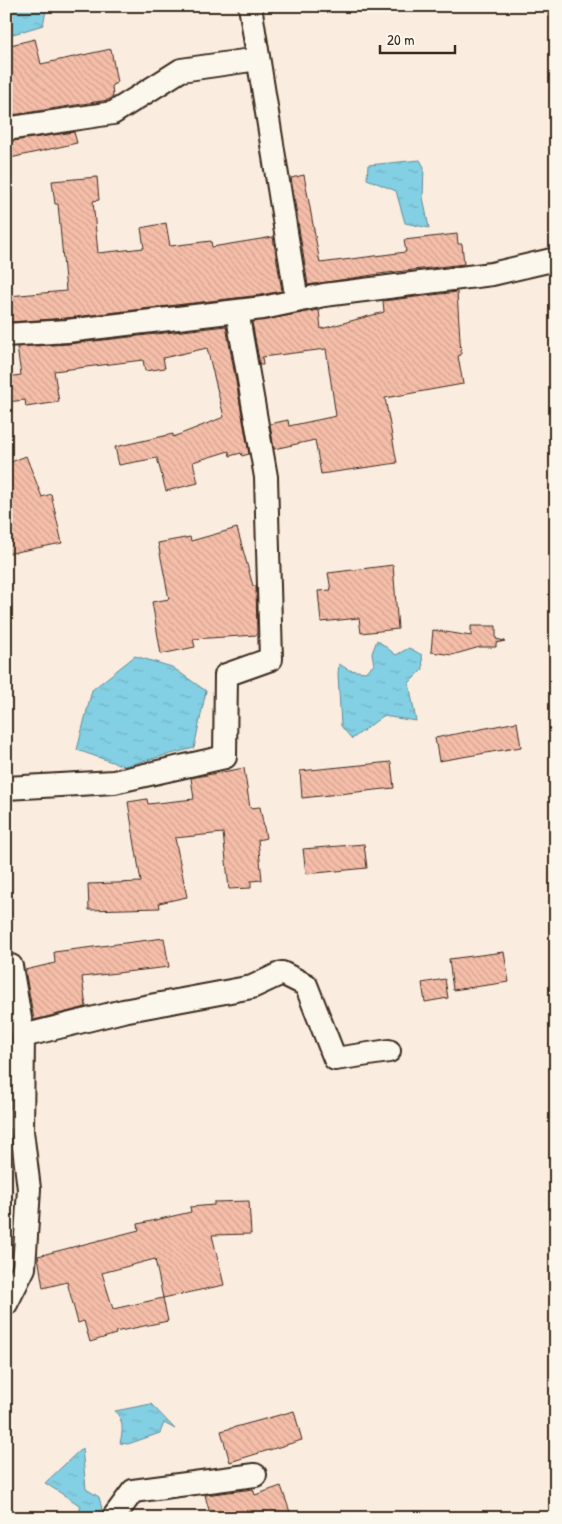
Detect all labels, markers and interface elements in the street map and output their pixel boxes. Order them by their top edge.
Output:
scale bar [380,22,454,54]
text: 20 m [387,29,414,50]

